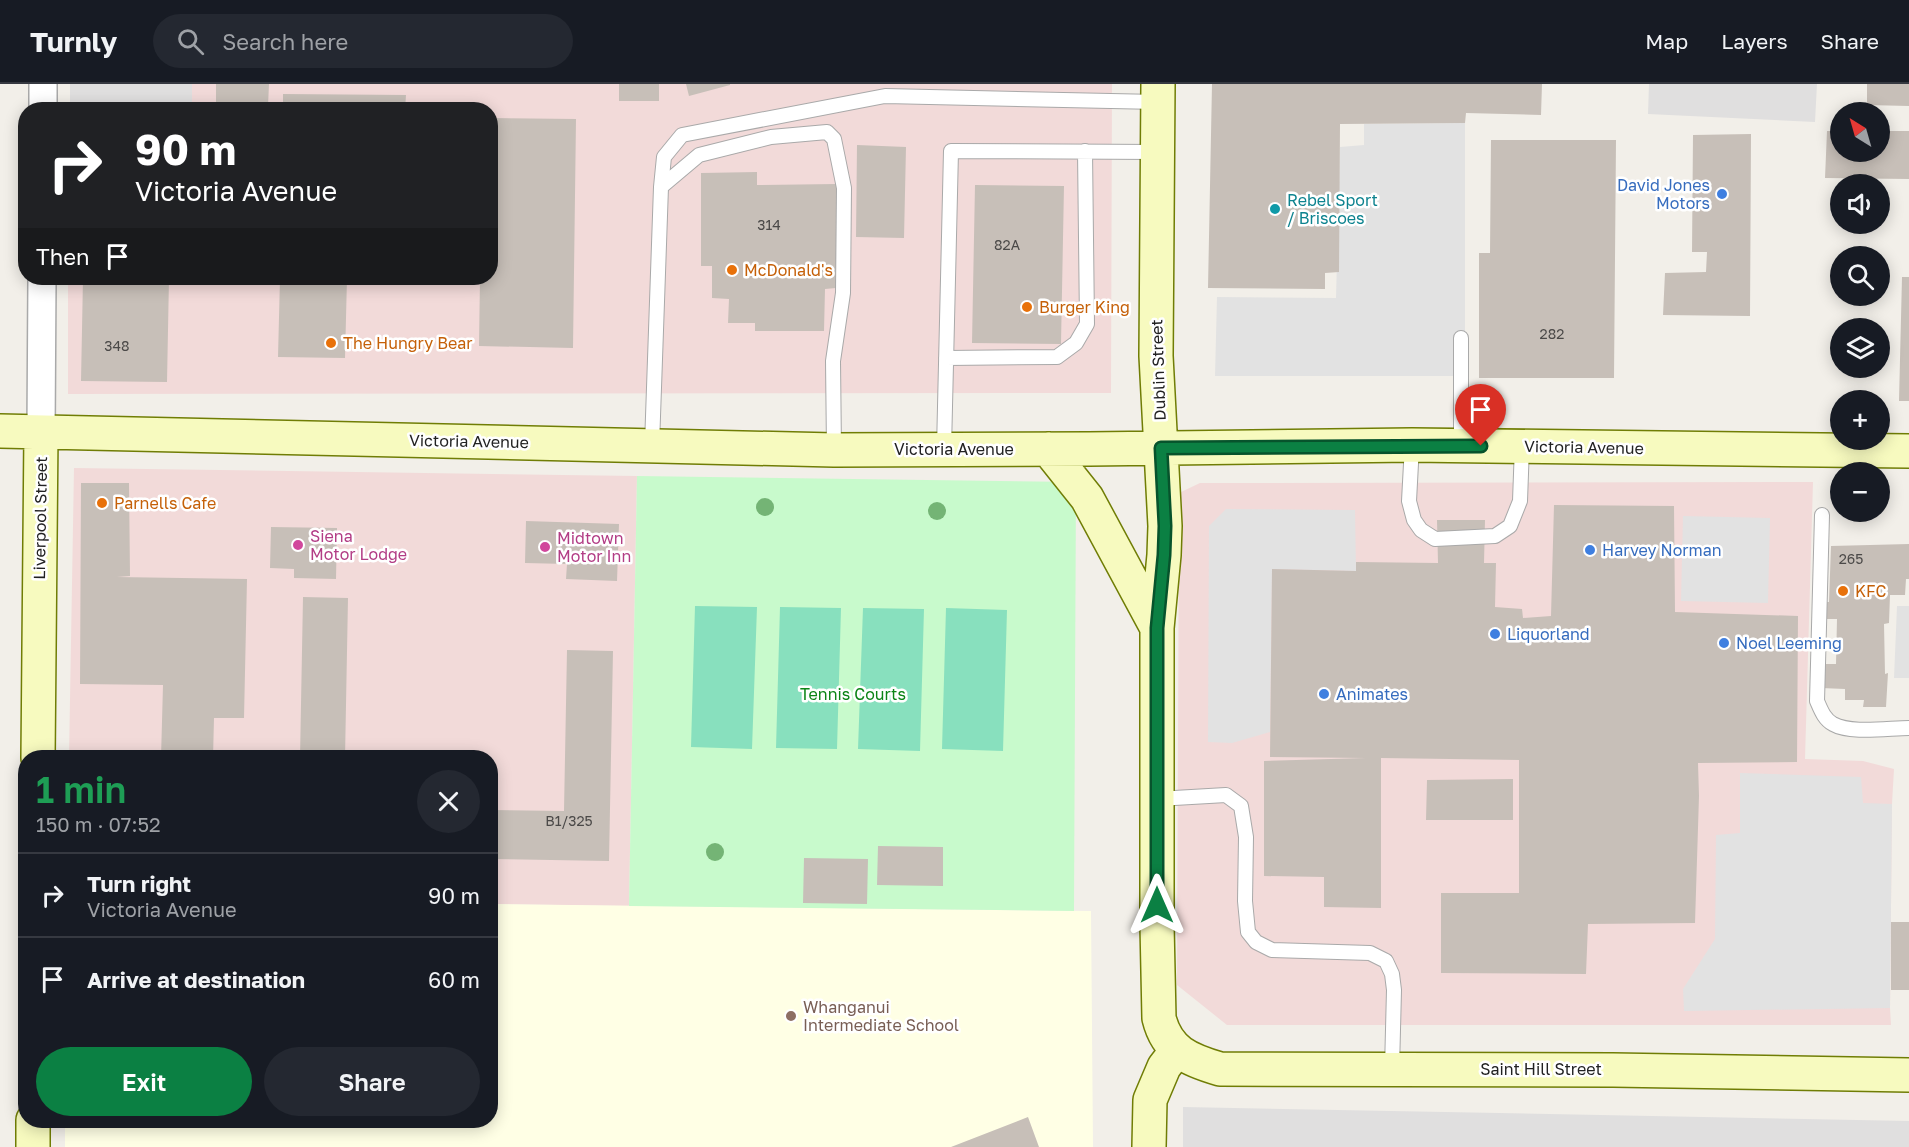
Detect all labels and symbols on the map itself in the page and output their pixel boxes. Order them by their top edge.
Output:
north arrow [1830,102,1890,162]
place label: David Jones Motors [1617,175,1710,213]
marker: David Jones Motors [1715,187,1729,201]
place label: Rebel Sport / Briscoes [1287,190,1378,228]
marker: Rebel Sport / Briscoes [1268,202,1282,216]
house number: 314 [757,216,781,233]
house number: 82A [994,236,1021,253]
place label: McDonald's [744,260,833,280]
marker: McDonald's [725,263,739,277]
place label: Burger King [1039,297,1130,317]
marker: Burger King [1020,300,1034,314]
street label: Dublin Street [1146,319,1170,421]
house number: 282 [1540,325,1564,342]
place label: The Hungry Bear [343,333,473,353]
marker: The Hungry Bear [324,336,338,350]
house number: 348 [104,337,130,354]
pin [1455,384,1506,446]
street label: Victoria Avenue [409,430,529,452]
street label: Victoria Avenue [1524,436,1644,458]
street label: Victoria Avenue [894,439,1014,459]
street label: Liverpool Street [29,456,51,580]
place label: Parnells Cafe [114,493,216,513]
marker: Parnells Cafe [95,496,109,510]
place label: Siena Motor Lodge [310,526,407,564]
place label: Midtown Motor Inn [557,528,631,566]
marker: Siena Motor Lodge [291,538,305,552]
marker: Midtown Motor Inn [538,540,552,554]
place label: Harvey Norman [1602,540,1722,560]
marker: Harvey Norman [1583,543,1597,557]
house number: 265 [1839,550,1863,567]
place label: KFC [1855,581,1886,601]
marker: KFC [1836,584,1850,598]
place label: Liquorland [1507,624,1590,644]
marker: Liquorland [1488,627,1502,641]
place label: Noel Leeming [1736,633,1842,653]
marker: Noel Leeming [1717,636,1731,650]
park label: Tennis Courts [800,684,906,704]
place label: Animates [1336,684,1408,704]
marker: Animates [1317,687,1331,701]
house number: B1/325 [545,812,593,829]
position arrow [1125,873,1189,937]
place label: Whanganui Intermediate School [803,997,959,1035]
marker: Whanganui Intermediate School [784,1009,798,1023]
street label: Saint Hill Street [1480,1059,1602,1079]

